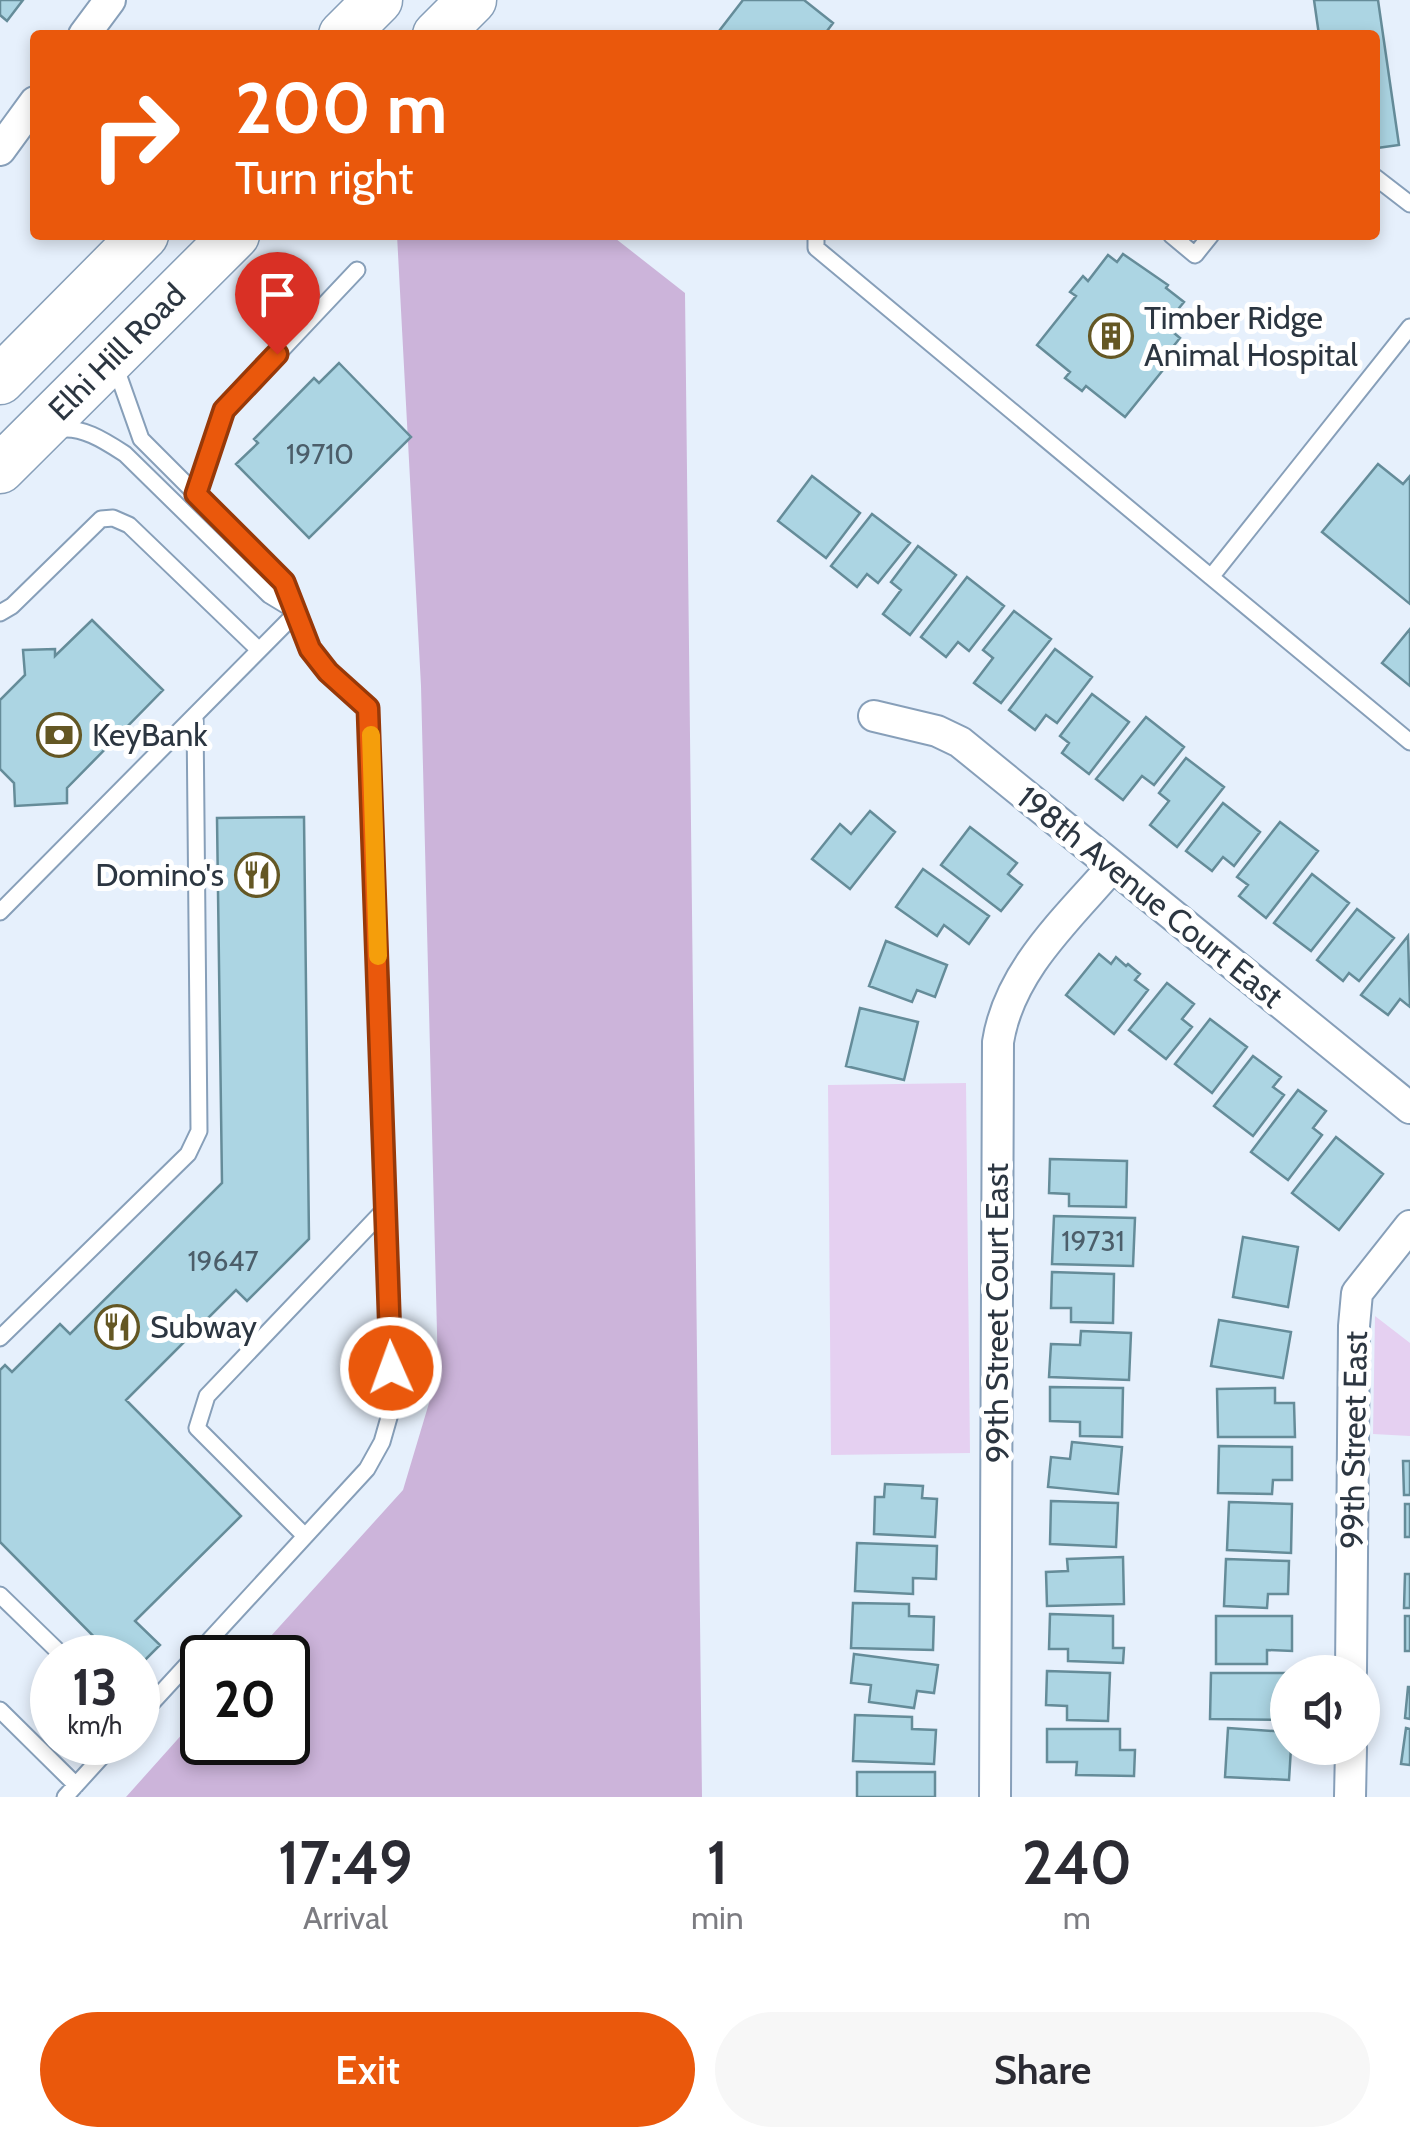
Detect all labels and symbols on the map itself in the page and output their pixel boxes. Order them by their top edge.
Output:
pin [235,252,320,355]
street label: Elhi Hill Road [40,275,193,428]
place label: Timber Ridge Animal Hospital [1144,298,1358,374]
building icon: Timber Ridge Animal Hospital [1088,313,1134,359]
house number: 19710 [286,437,354,471]
bank icon: KeyBank [36,712,82,758]
place label: KeyBank [92,715,208,754]
street label: 198th Avenue Court East [1009,777,1291,1016]
restaurant icon: Domino's [234,852,280,898]
place label: Domino's [95,855,224,894]
street label: 99th Street Court East [977,1163,1016,1463]
house number: 19731 [1061,1224,1125,1258]
house number: 19647 [187,1244,259,1278]
restaurant icon: Subway [94,1304,140,1350]
place label: Subway [150,1307,257,1346]
position arrow [339,1316,443,1420]
street label: 99th Street East [1332,1330,1375,1549]
speed limit sign: 20 [180,1635,310,1765]

